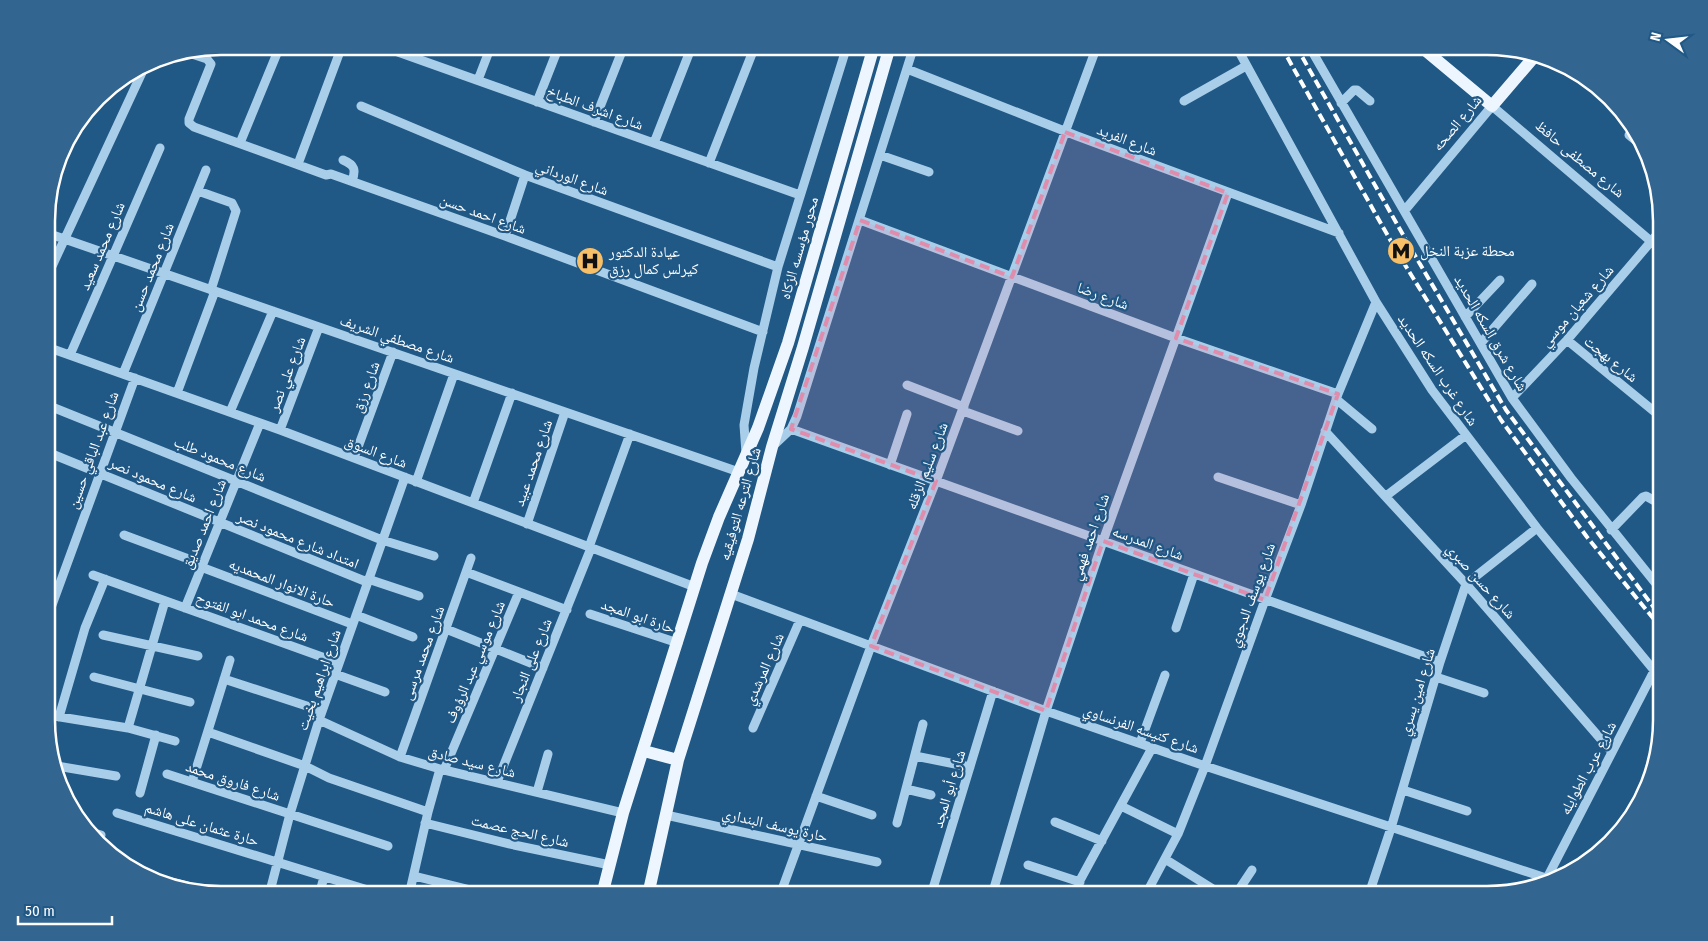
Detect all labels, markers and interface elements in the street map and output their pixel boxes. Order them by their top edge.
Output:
north arrow [1643,15,1693,65]
text: N [1647,31,1665,43]
street label: شارع اشرف الطباخ [544,82,646,135]
street label: شارع الصحه [1428,91,1486,155]
street label: شارع مصطفى حافظ [1531,116,1628,202]
street label: شارع الفريد [1094,120,1160,161]
street label: شارع الورداني [532,157,611,202]
street label: شارع احمد حسن [437,190,529,239]
street label: محور مؤسسه الزكاه [776,194,822,301]
street label: شارع محمد سعيد [75,199,130,293]
street label: شارع محمد حسن [126,220,179,314]
metro station icon: محطة عزبة النخل [1386,236,1416,266]
place label: محطة عزبة النخل [1420,242,1515,261]
place label: عيادة الدكتور كيرلس كمال رزق [608,243,699,279]
hospital icon: عيادة الدكتور كيرلس كمال رزق [575,246,605,276]
street label: شارع شعبان موسي [1537,261,1620,352]
street label: شارع شرق السكه الحديد [1450,272,1532,395]
street label: شارع رضا [1074,278,1131,315]
street label: شارع مصطفي الشريف [337,311,457,370]
street label: شارع غرب السكه الحديد [1393,311,1482,430]
street label: شارع بهجت [1580,332,1642,387]
street label: شارع علي نصر [264,334,312,416]
street label: شارع رزق [348,359,385,415]
street label: شارع عبد الباقي حسين [63,389,125,512]
street label: شارع محمد عبيد [510,417,557,509]
street label: شارع سليم الزقله [902,420,953,513]
street label: شارع محمود طلب [171,432,269,487]
street label: شارع السوق [342,432,410,473]
street label: شارع الترعه التوفيقيه [715,445,766,563]
street label: شارع محمود نصر [105,453,200,508]
street label: شارع احمد صديق [178,476,231,572]
street label: شارع احمد فهمي [1067,491,1116,584]
street label: امتداد شارع محمود نصر [233,507,362,574]
street label: شارع المدرسه [1110,522,1186,565]
street label: شارع يوسف الدجوي [1225,540,1282,651]
street label: شارع حسن صبري [1440,540,1520,624]
street label: حارة الانوار المحمديه [226,554,338,612]
street label: شارع محمد ابو الفتوح [193,588,311,647]
street label: حارة ابو المجد [599,595,678,637]
street label: شارع موسي عبد الرؤوف [441,598,512,727]
street label: شارع محمد مرسى [398,603,449,703]
street label: شارع على النجار [506,616,557,705]
street label: شارع ابراهيم بخيت [293,627,346,733]
street label: شارع المرشدي [740,630,791,709]
street label: شارع امين يسري [1395,646,1442,739]
street label: شارع كنيسه الفرنساوي [1080,701,1201,760]
street label: شارع عرب الطوايله [1556,718,1621,818]
street label: شارع سيد صادق [426,742,518,783]
street label: شارع أبو المجد [929,748,970,830]
street label: شارع فاروق محمد [183,757,283,806]
street label: حارة عثمان على هاشم [142,798,262,851]
street label: حارة يوسف البنداري [720,804,830,849]
street label: شارع الحج عصمت [469,811,571,852]
scale bar [18,894,111,926]
text: 50 m [25,902,55,920]

